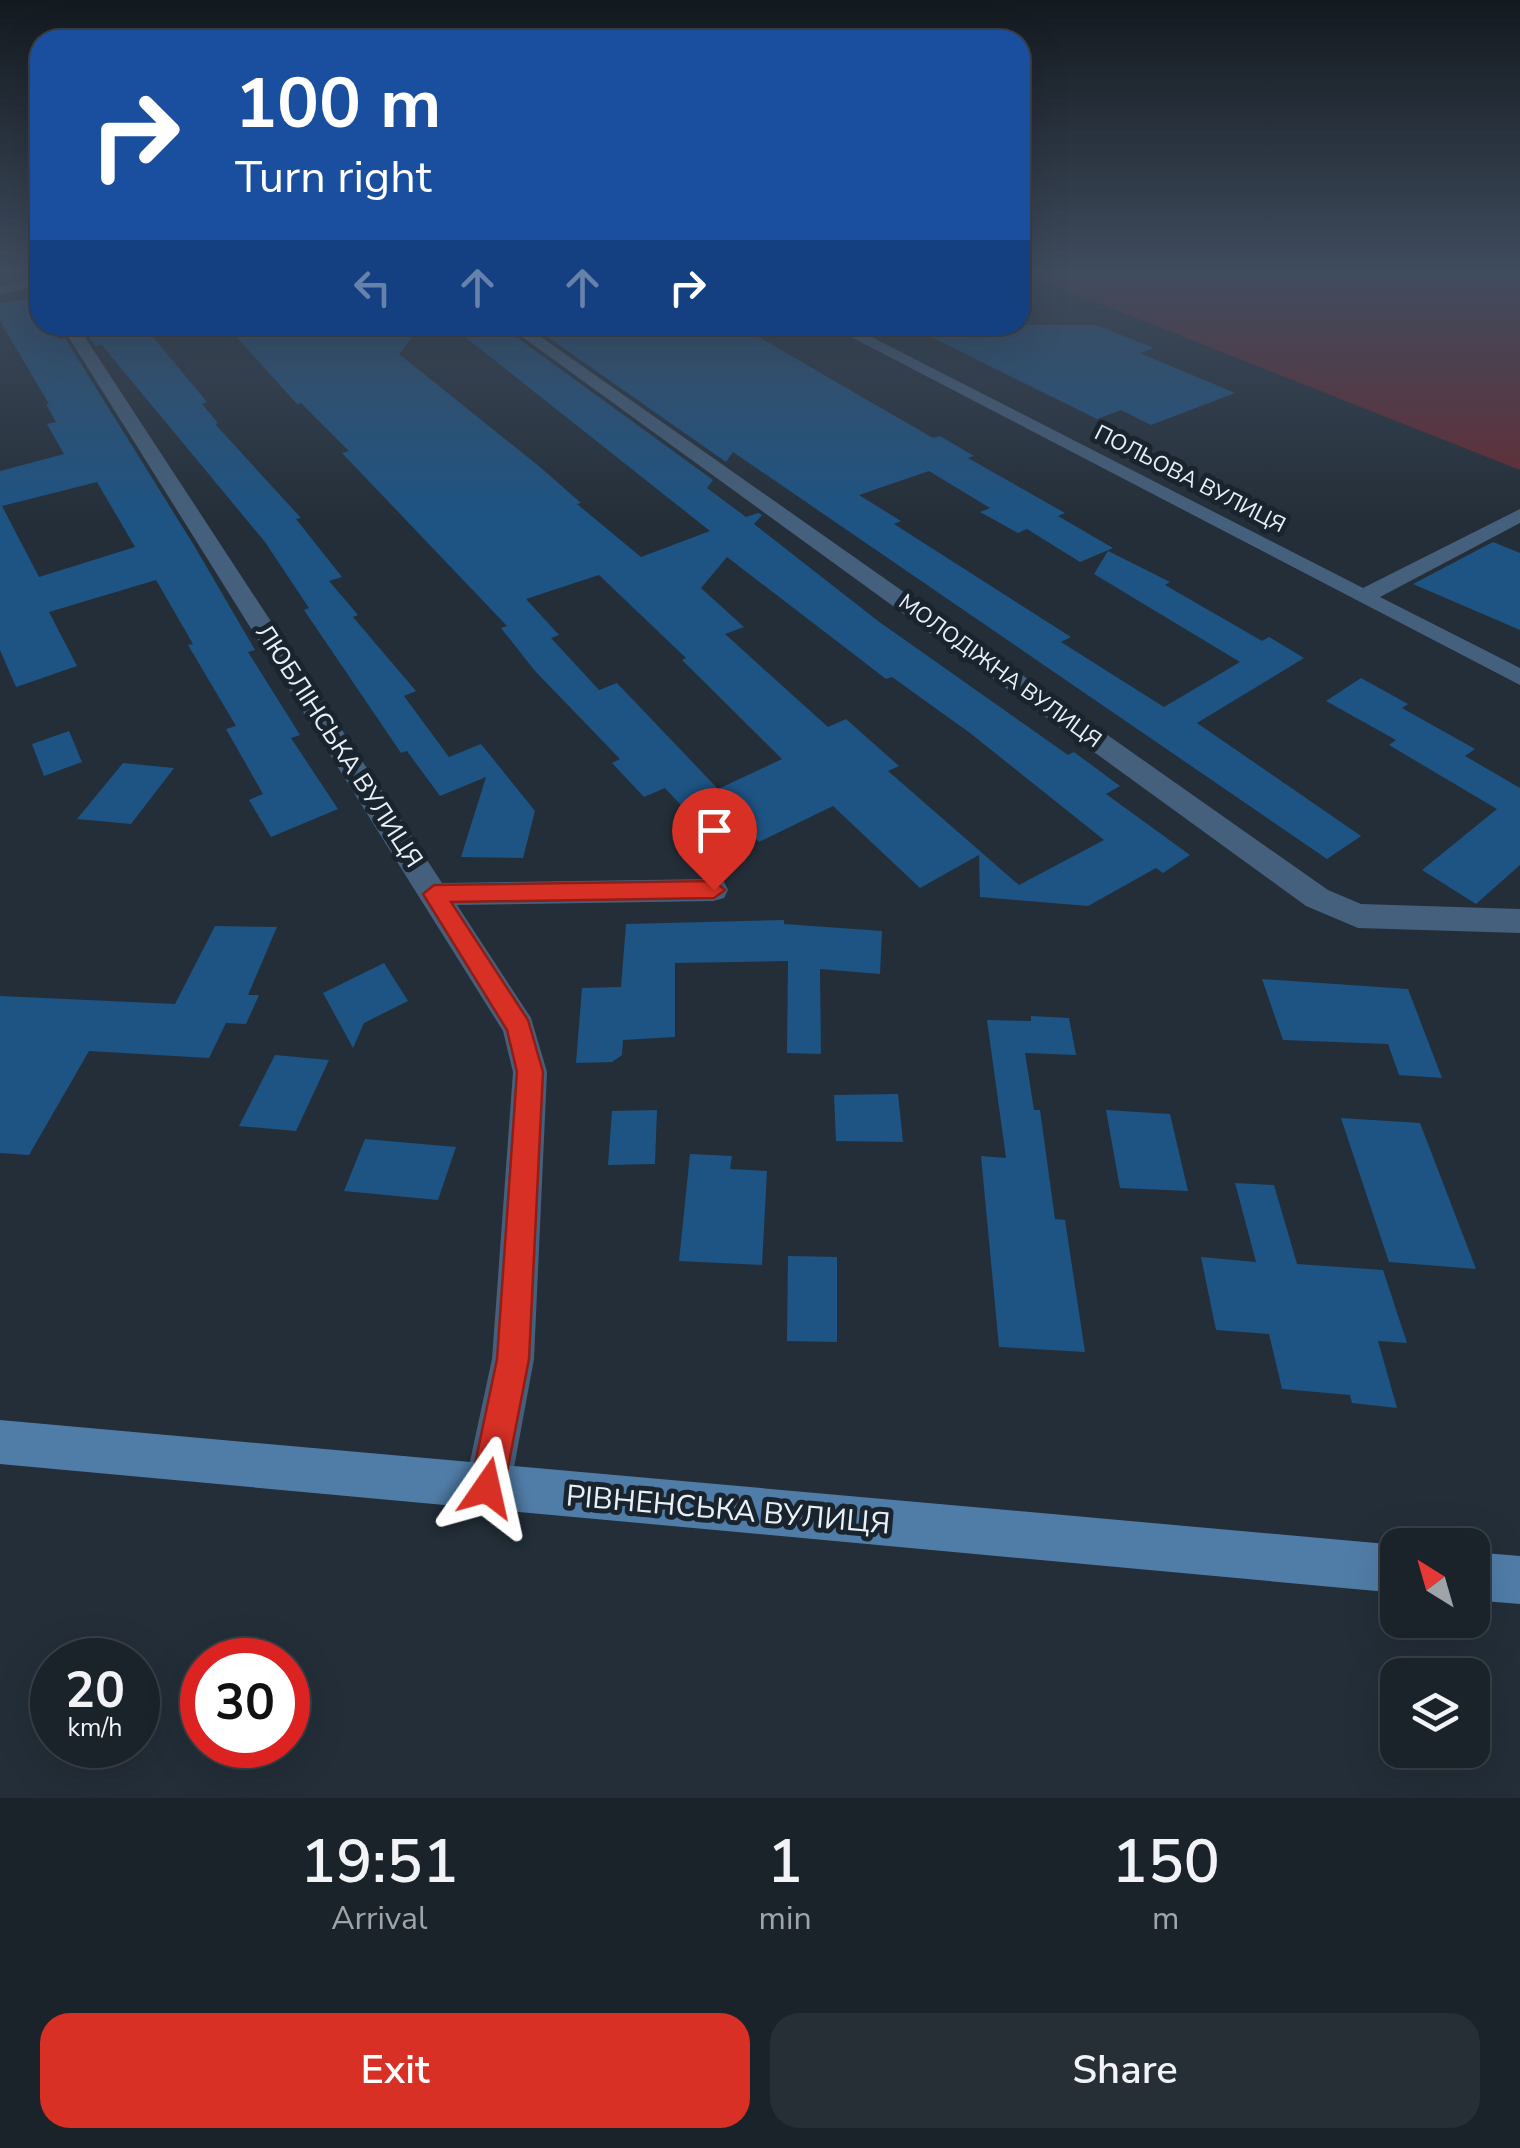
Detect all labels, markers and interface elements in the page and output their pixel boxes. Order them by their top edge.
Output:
text: 100 m [235,56,441,152]
icon: right [70,70,200,200]
text: Turn right [235,147,432,208]
icon: left [345,260,400,315]
icon: ahead [450,260,505,315]
icon: ahead [555,260,610,315]
icon: right [660,260,715,315]
street label: ПОЛЬОВА ВУЛИЦЯ [1089,418,1291,540]
street label: МОЛОДІЖНА ВУЛИЦЯ [892,587,1108,755]
street label: ЛЮБЛІНСЬКА ВУЛИЦЯ [248,618,430,874]
pin [672,788,757,891]
icon: arrive [687,803,742,858]
position arrow [435,1436,539,1540]
street label: РІВНЕНСЬКА ВУЛИЦЯ [564,1475,892,1545]
north arrow [1380,1528,1490,1638]
map controls [1380,1528,1490,1768]
speed limit sign: 30 [180,1638,310,1768]
text: 20 [65,1656,125,1725]
button: layers [1380,1658,1490,1768]
text: km/h [67,1711,123,1745]
text: 19:51 [300,1821,458,1903]
text: 1 [767,1821,803,1903]
text: 150 [1112,1821,1220,1903]
text: Arrival [331,1897,427,1940]
text: min [759,1897,812,1940]
text: m [1152,1897,1180,1940]
button: Exit [40,2013,750,2128]
button: Share [770,2013,1480,2128]

